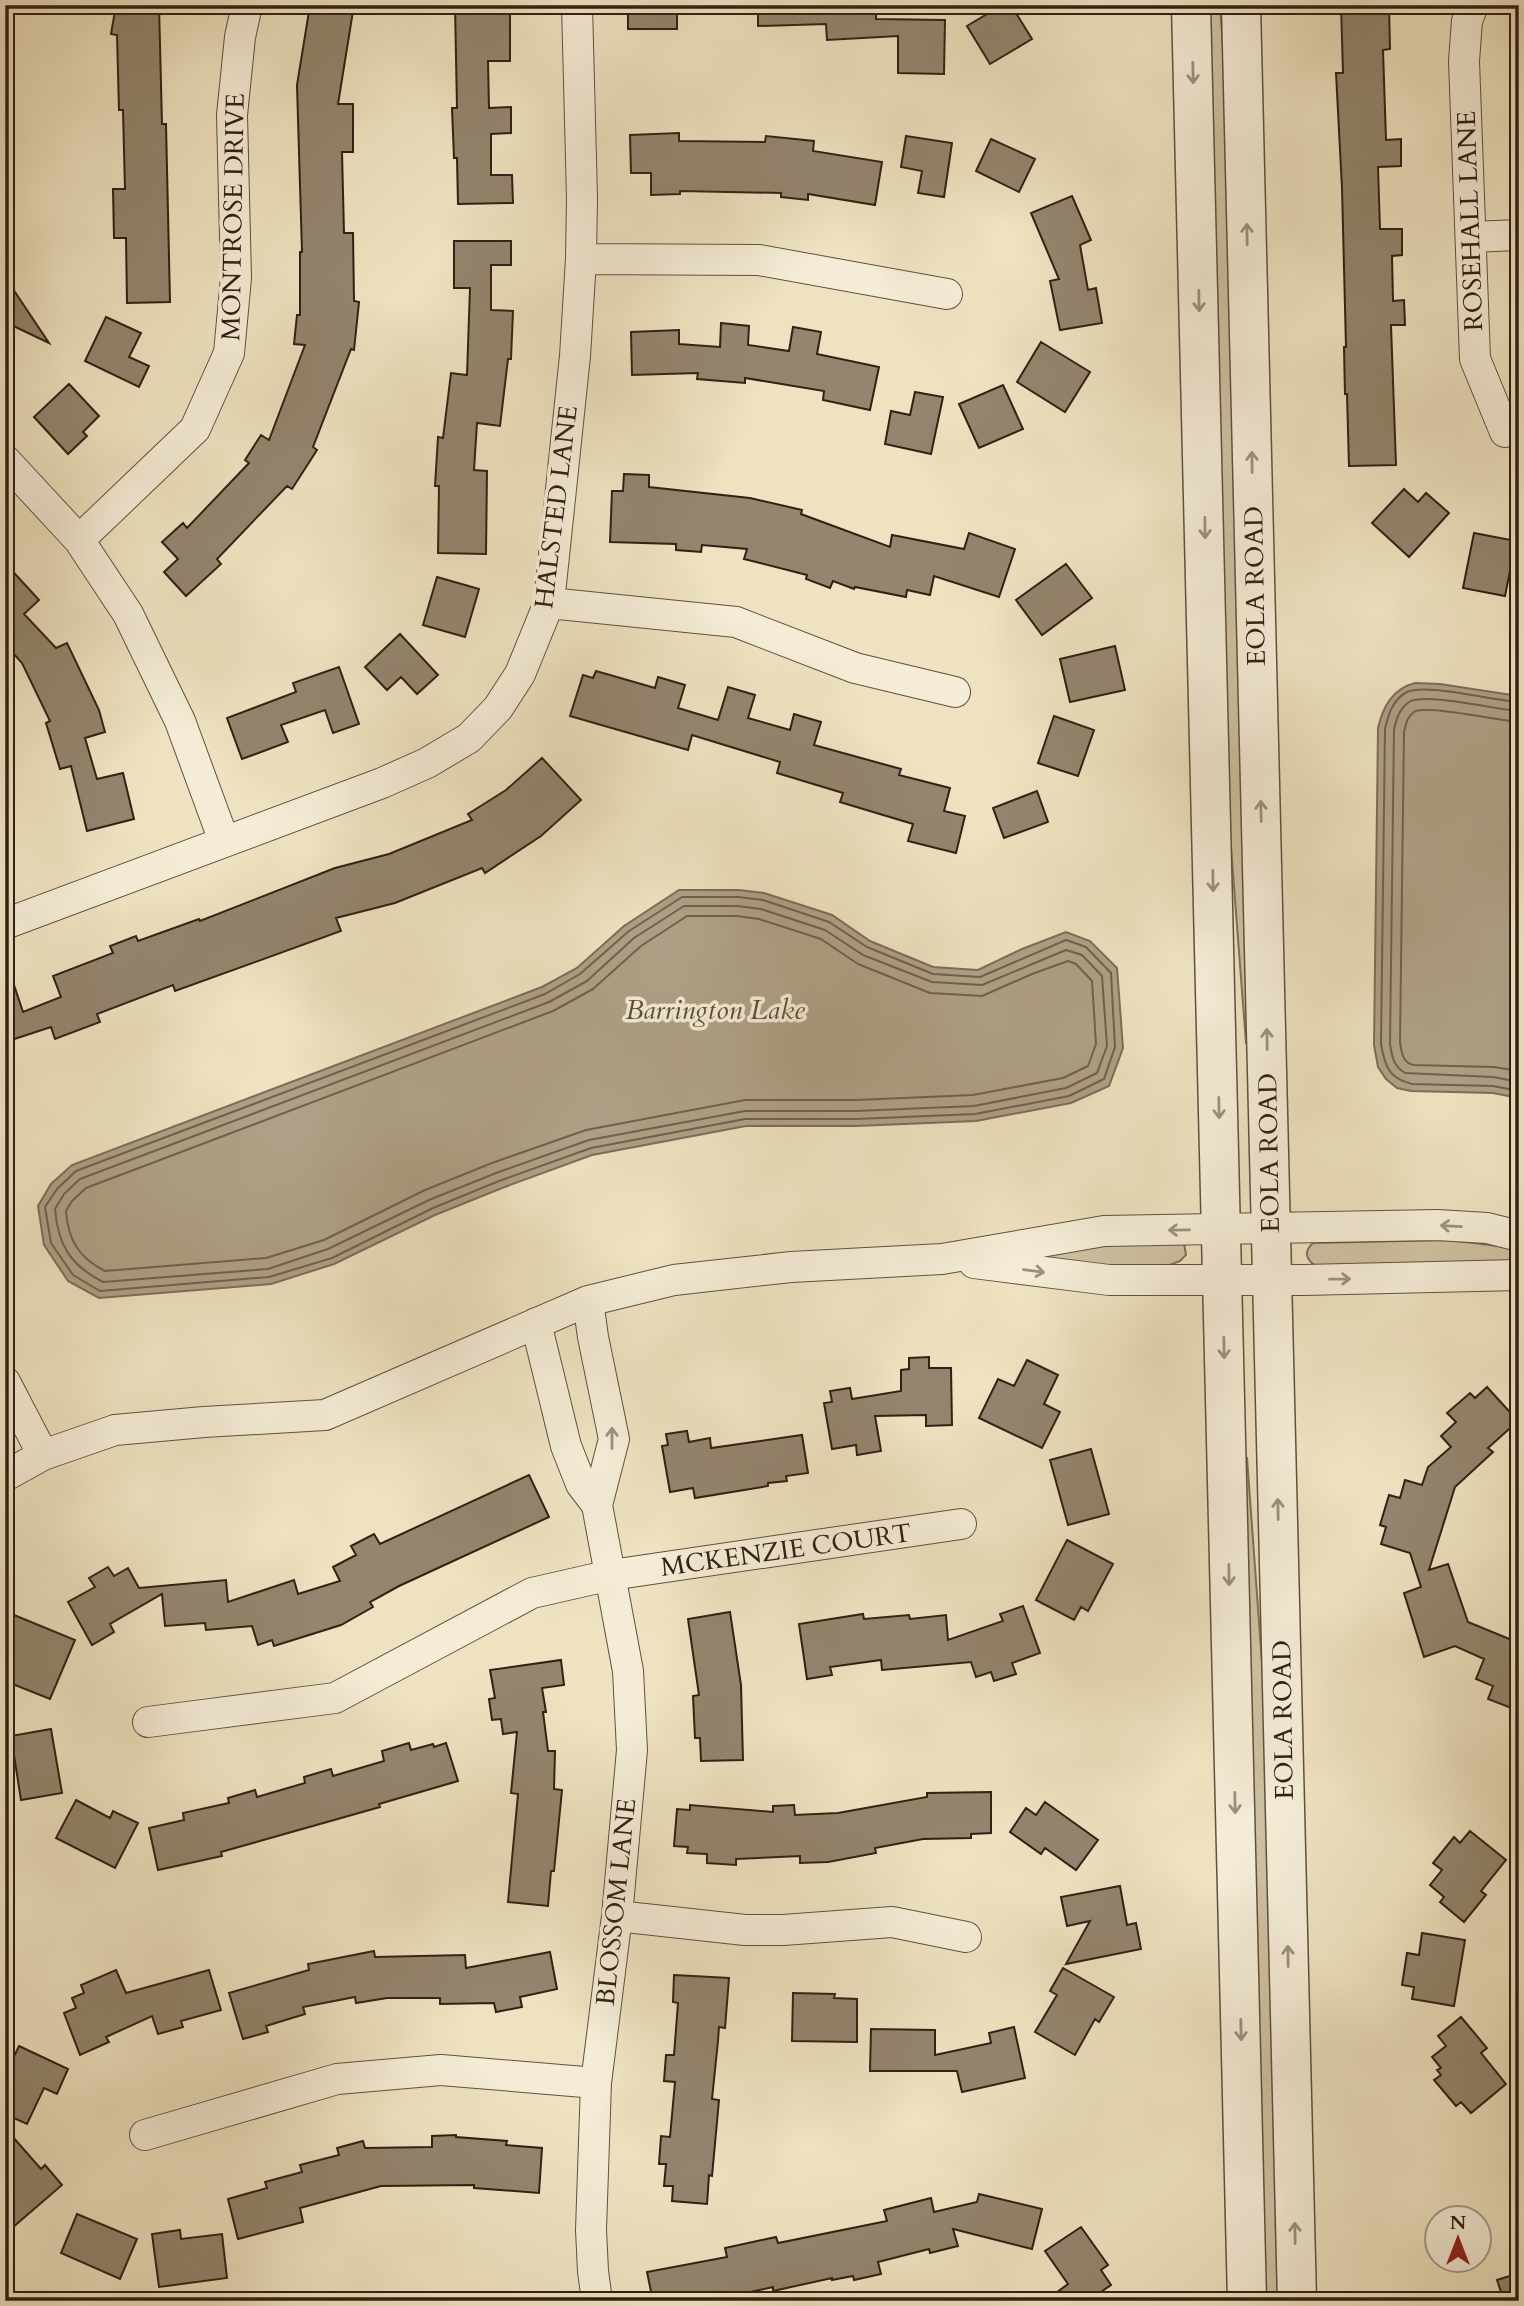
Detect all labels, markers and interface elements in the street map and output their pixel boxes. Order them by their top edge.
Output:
one-way arrow [1186,62,1200,85]
street label: MONTROSE DRIVE [213,93,253,341]
street label: ROSEHALL LANE [1449,110,1491,332]
one-way arrow [1240,223,1253,246]
one-way arrow [1192,289,1205,312]
street label: HALSTED LANE [526,403,586,611]
one-way arrow [1246,450,1259,473]
street label: EOLA ROAD [1236,506,1274,666]
one-way arrow [1198,517,1211,540]
one-way arrow [1254,800,1268,823]
one-way arrow [1207,869,1220,892]
water label: Barrington Lake [625,991,805,1029]
one-way arrow [1260,1028,1273,1051]
street label: EOLA ROAD [1250,1073,1288,1233]
one-way arrow [1212,1096,1225,1119]
one-way arrow [1441,1219,1463,1232]
one-way arrow [1168,1223,1191,1236]
one-way arrow [1022,1264,1045,1277]
one-way arrow [1329,1272,1352,1286]
one-way arrow [1217,1336,1230,1359]
one-way arrow [605,1427,618,1450]
one-way arrow [1271,1498,1284,1521]
street label: MCKENZIE COURT [658,1515,914,1585]
one-way arrow [1223,1564,1236,1587]
street label: EOLA ROAD [1264,1640,1302,1800]
one-way arrow [1228,1791,1242,1814]
street label: BLOSSOM LANE [588,1797,644,2007]
one-way arrow [1282,1945,1295,1968]
one-way arrow [1234,2018,1247,2041]
north arrow [1422,2204,1492,2274]
text: N [1450,2210,1467,2236]
one-way arrow [1289,2221,1302,2244]

